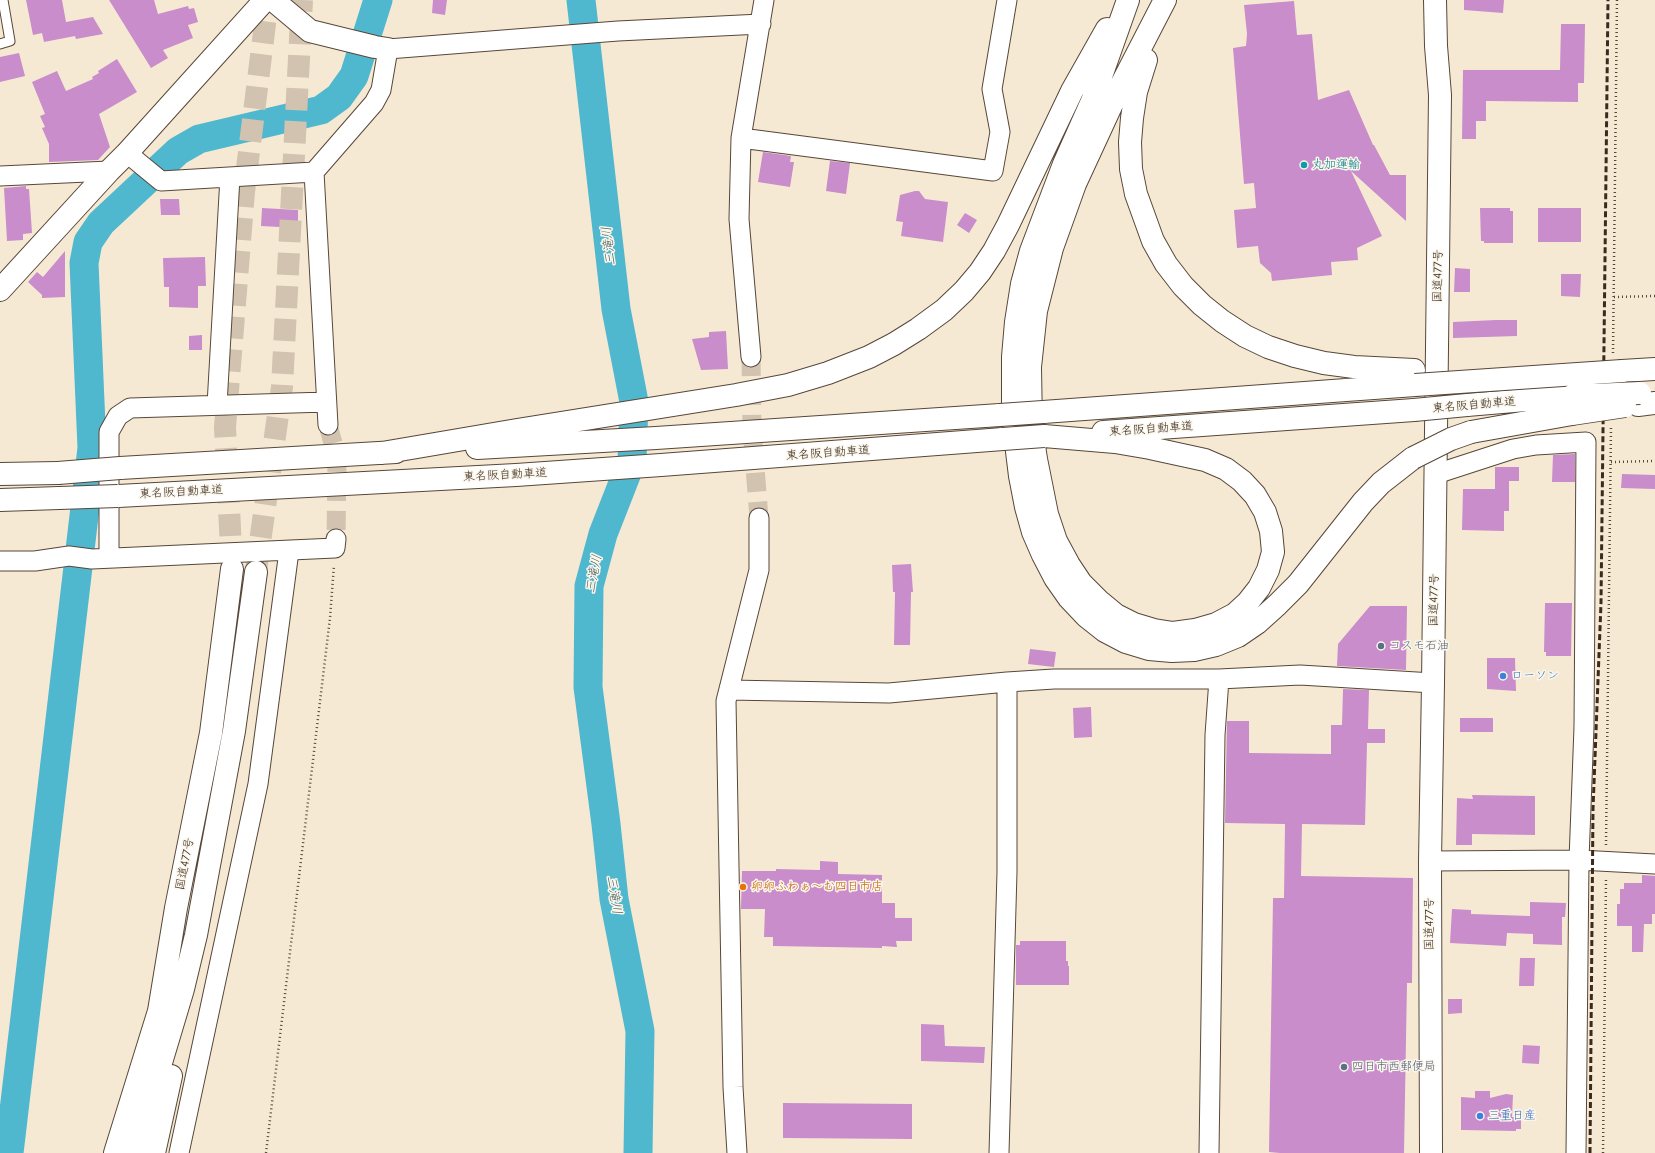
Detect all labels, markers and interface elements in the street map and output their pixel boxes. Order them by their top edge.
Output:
place label: 丸加運輸 [1312,158,1360,172]
marker: 丸加運輸 [1299,160,1309,170]
water label: 三滝川 [599,226,619,266]
street label: 国道477号 [1430,249,1446,303]
street label: 東名阪自動車道 [1432,394,1516,416]
street label: 東名阪自動車道 [1109,419,1193,439]
street label: 東名阪自動車道 [786,443,870,463]
street label: 東名阪自動車道 [463,466,547,484]
street label: 東名阪自動車道 [139,483,223,501]
water label: 三滝川 [583,553,605,595]
street label: 国道477号 [1426,573,1442,627]
place label: コスモ石油 [1389,639,1449,653]
marker: コスモ石油 [1376,641,1386,651]
place label: ローソン [1511,669,1559,683]
marker: ローソン [1498,671,1508,681]
street label: 国道477号 [173,837,197,891]
water label: 三滝川 [603,875,625,915]
place label: 卵卵ふわぁ～む四日市店 [751,880,883,894]
marker: 卵卵ふわぁ～む四日市店 [738,882,748,892]
street label: 国道477号 [1423,897,1437,951]
place label: 四日市西郵便局 [1352,1060,1436,1074]
marker: 四日市西郵便局 [1339,1062,1349,1072]
place label: 三重日産 [1488,1109,1536,1123]
marker: 三重日産 [1475,1111,1485,1121]

